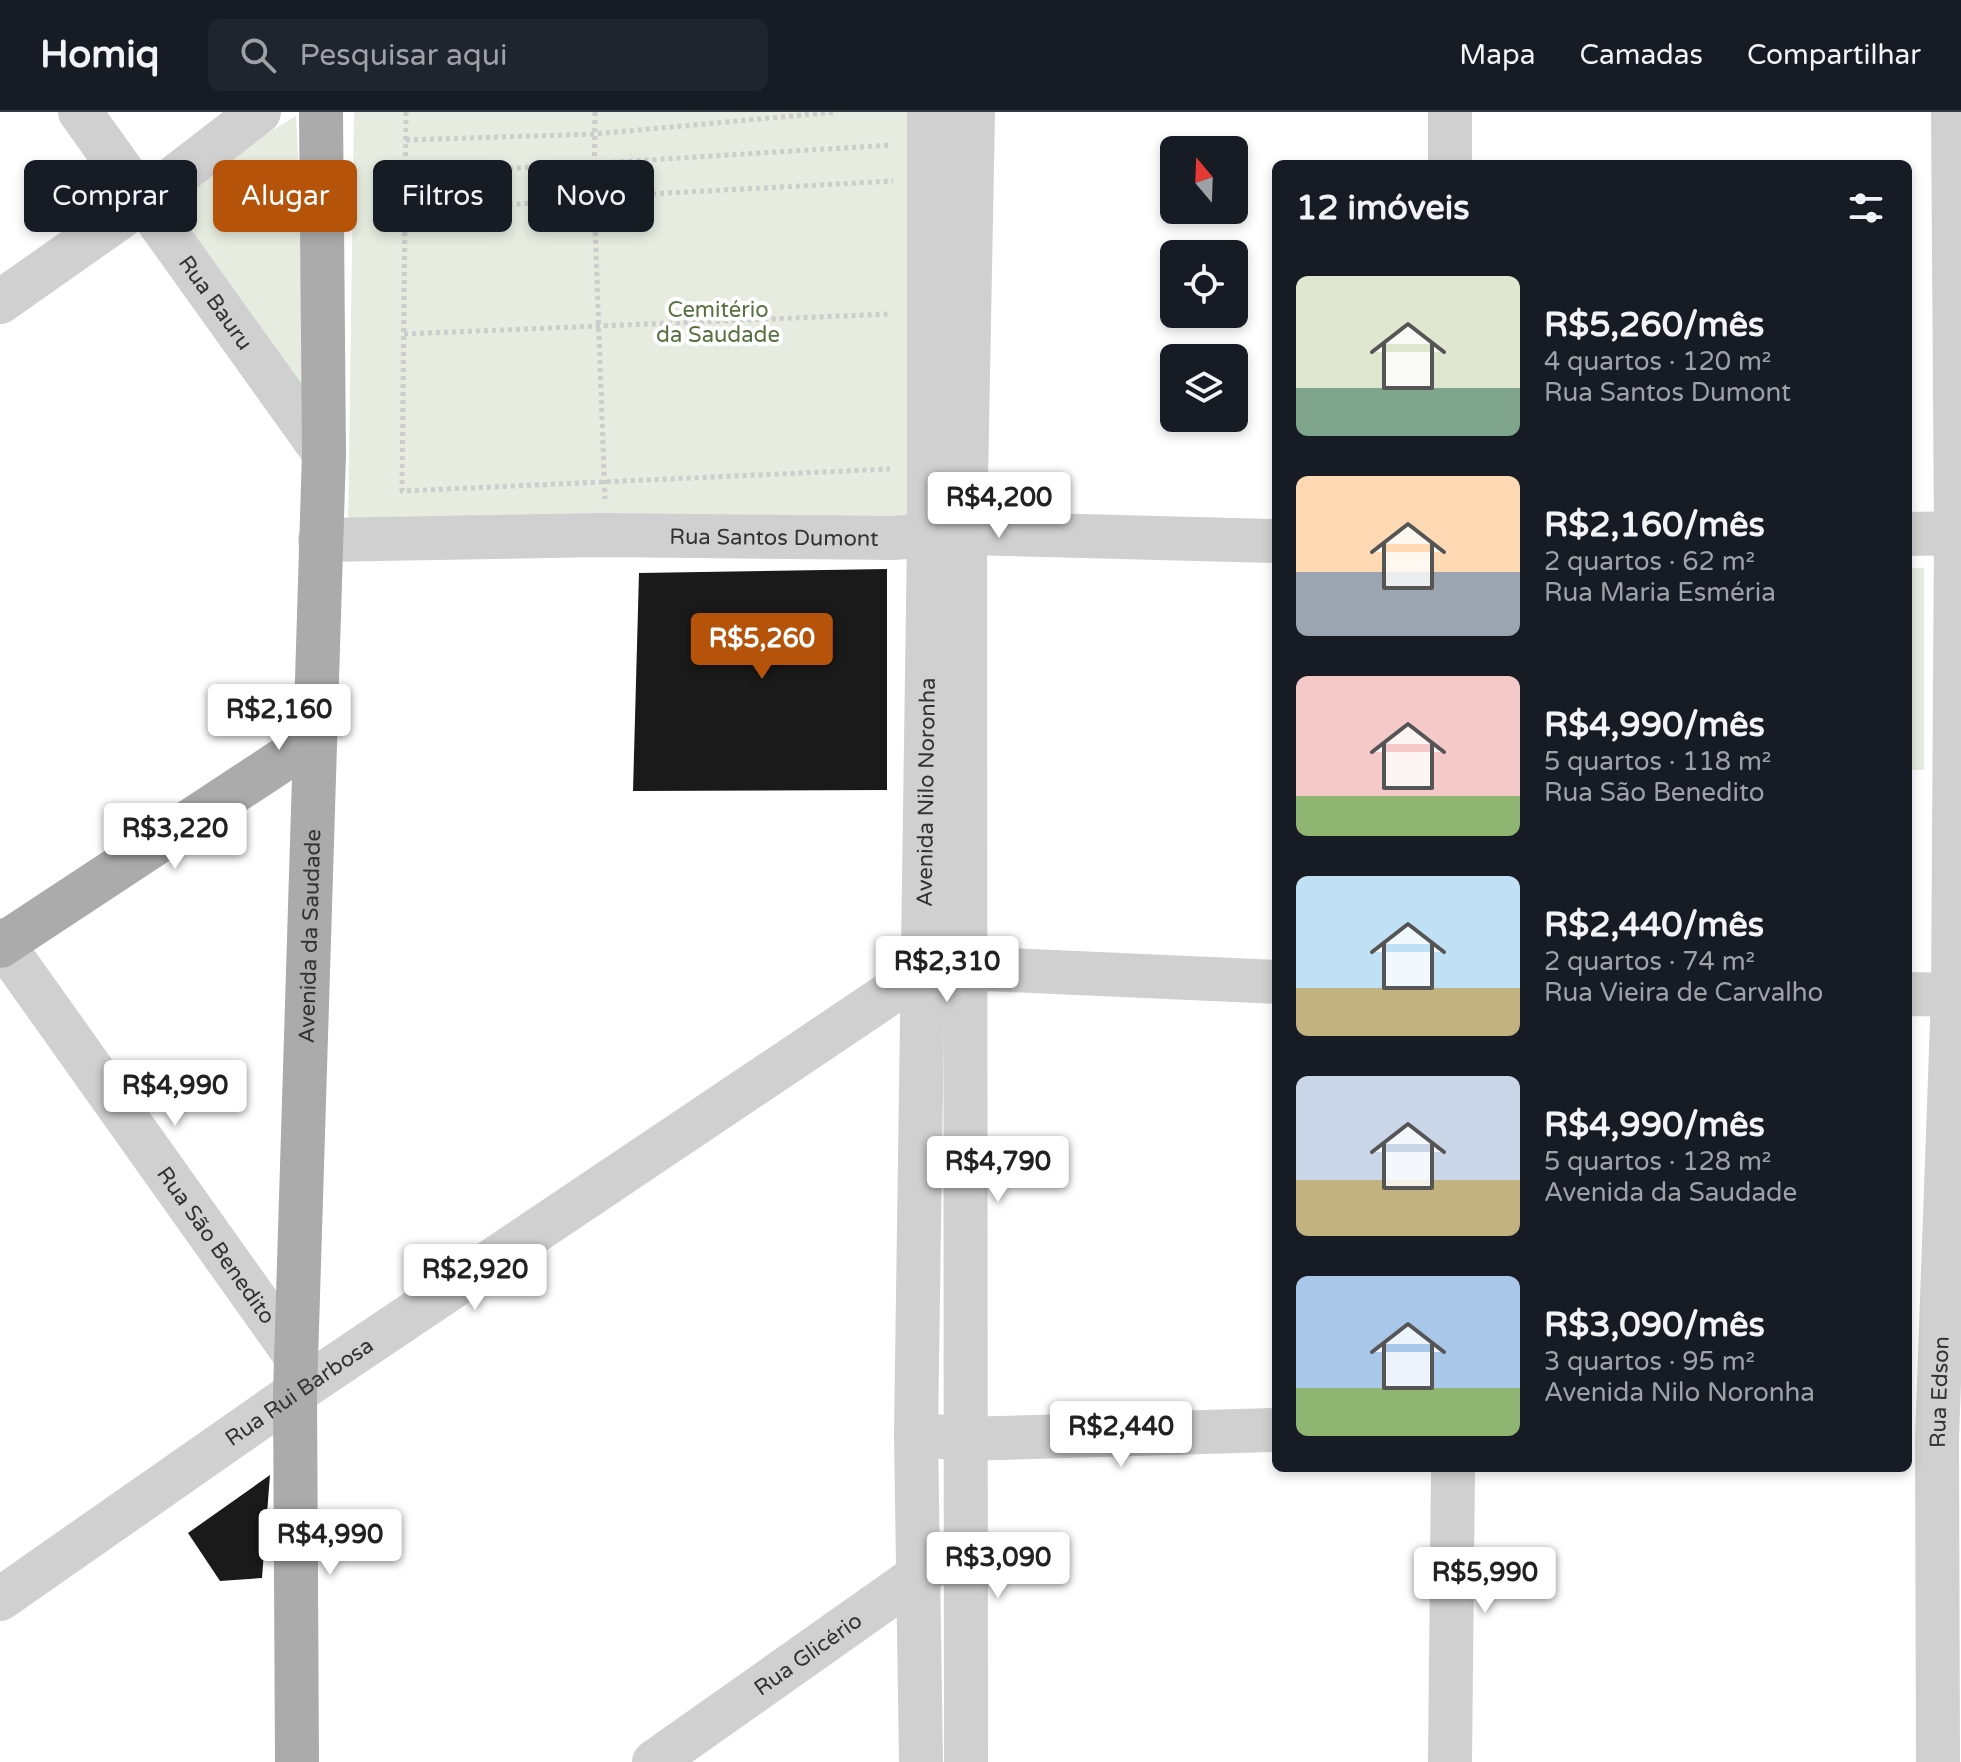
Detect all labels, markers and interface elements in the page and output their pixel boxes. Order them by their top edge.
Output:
search box [208,19,768,91]
text: Homiq [40,32,160,78]
icon: search [236,33,280,77]
text: Pesquisar aqui [300,37,507,74]
text: Mapa [1459,38,1535,72]
text: Camadas [1579,38,1703,72]
text: Compartilhar [1747,38,1921,72]
north arrow [1160,136,1248,224]
map controls [1160,136,1248,432]
chip: Comprar [24,160,197,232]
chip: Alugar [213,160,357,232]
chip: Filtros [373,160,512,232]
chip: Novo [528,160,654,232]
icon: filters [1844,186,1888,230]
text: 12 imóveis [1296,188,1469,229]
button: locate [1160,240,1248,328]
street label: Rua Bauru [173,251,258,355]
park label: Cemitério da Saudade [656,297,780,348]
text: R$5,260/mês [1544,305,1764,346]
icon: home [1360,308,1456,404]
button: layers [1160,344,1248,432]
text: 4 quartos · 120 m² [1544,346,1771,377]
text: Rua Santos Dumont [1544,377,1791,408]
pin: R$4,200 [925,472,1073,540]
text: R$4,200 [946,482,1052,513]
text: R$2,160/mês [1544,505,1765,546]
icon: home [1360,508,1456,604]
street label: Rua Santos Dumont [669,524,879,552]
text: 2 quartos · 62 m² [1544,546,1755,577]
text: Rua Maria Esméria [1544,577,1776,608]
pin: R$5,260 [688,613,836,681]
text: R$5,260 [709,623,815,654]
street label: Avenida Nilo Noronha [912,677,941,907]
pin: R$2,160 [205,684,353,752]
text: R$2,160 [226,694,332,725]
text: R$4,990/mês [1544,705,1765,746]
icon: home [1360,708,1456,804]
text: 5 quartos · 118 m² [1544,746,1771,777]
text: Rua São Benedito [1544,777,1765,808]
pin: R$3,220 [101,803,249,871]
text: R$3,220 [122,813,228,844]
street label: Avenida da Saudade [294,829,326,1044]
text: R$2,440/mês [1544,905,1764,946]
icon: home [1360,908,1456,1004]
pin: R$2,310 [873,936,1021,1004]
text: R$2,310 [894,946,1000,977]
text: 2 quartos · 74 m² [1544,946,1755,977]
text: Rua Vieira de Carvalho [1544,977,1823,1008]
pin: R$4,990 [101,1060,249,1128]
text: R$4,990 [122,1070,228,1101]
text: R$4,990/mês [1544,1105,1765,1146]
icon: home [1360,1108,1456,1204]
pin: R$4,790 [924,1136,1072,1204]
text: R$4,790 [945,1146,1051,1177]
text: 5 quartos · 128 m² [1544,1146,1771,1177]
street label: Rua São Benedito [151,1162,281,1329]
text: Avenida da Saudade [1544,1177,1797,1208]
pin: R$2,920 [401,1244,549,1312]
text: R$2,920 [422,1254,528,1285]
text: R$3,090/mês [1544,1305,1765,1346]
icon: home [1360,1308,1456,1404]
street label: Rua Rui Barbosa [220,1332,378,1452]
street label: Rua Edson [1925,1336,1955,1448]
text: 3 quartos · 95 m² [1544,1346,1755,1377]
text: Avenida Nilo Noronha [1544,1377,1815,1408]
pin: R$2,440 [1047,1401,1195,1469]
text: R$2,440 [1068,1411,1174,1442]
pin: R$4,990 [256,1509,404,1577]
text: R$4,990 [277,1519,383,1550]
pin: R$3,090 [924,1532,1072,1600]
text: R$3,090 [945,1542,1051,1573]
pin: R$5,990 [1411,1547,1559,1615]
text: R$5,990 [1432,1557,1538,1588]
street label: Rua Glicério [749,1607,867,1701]

